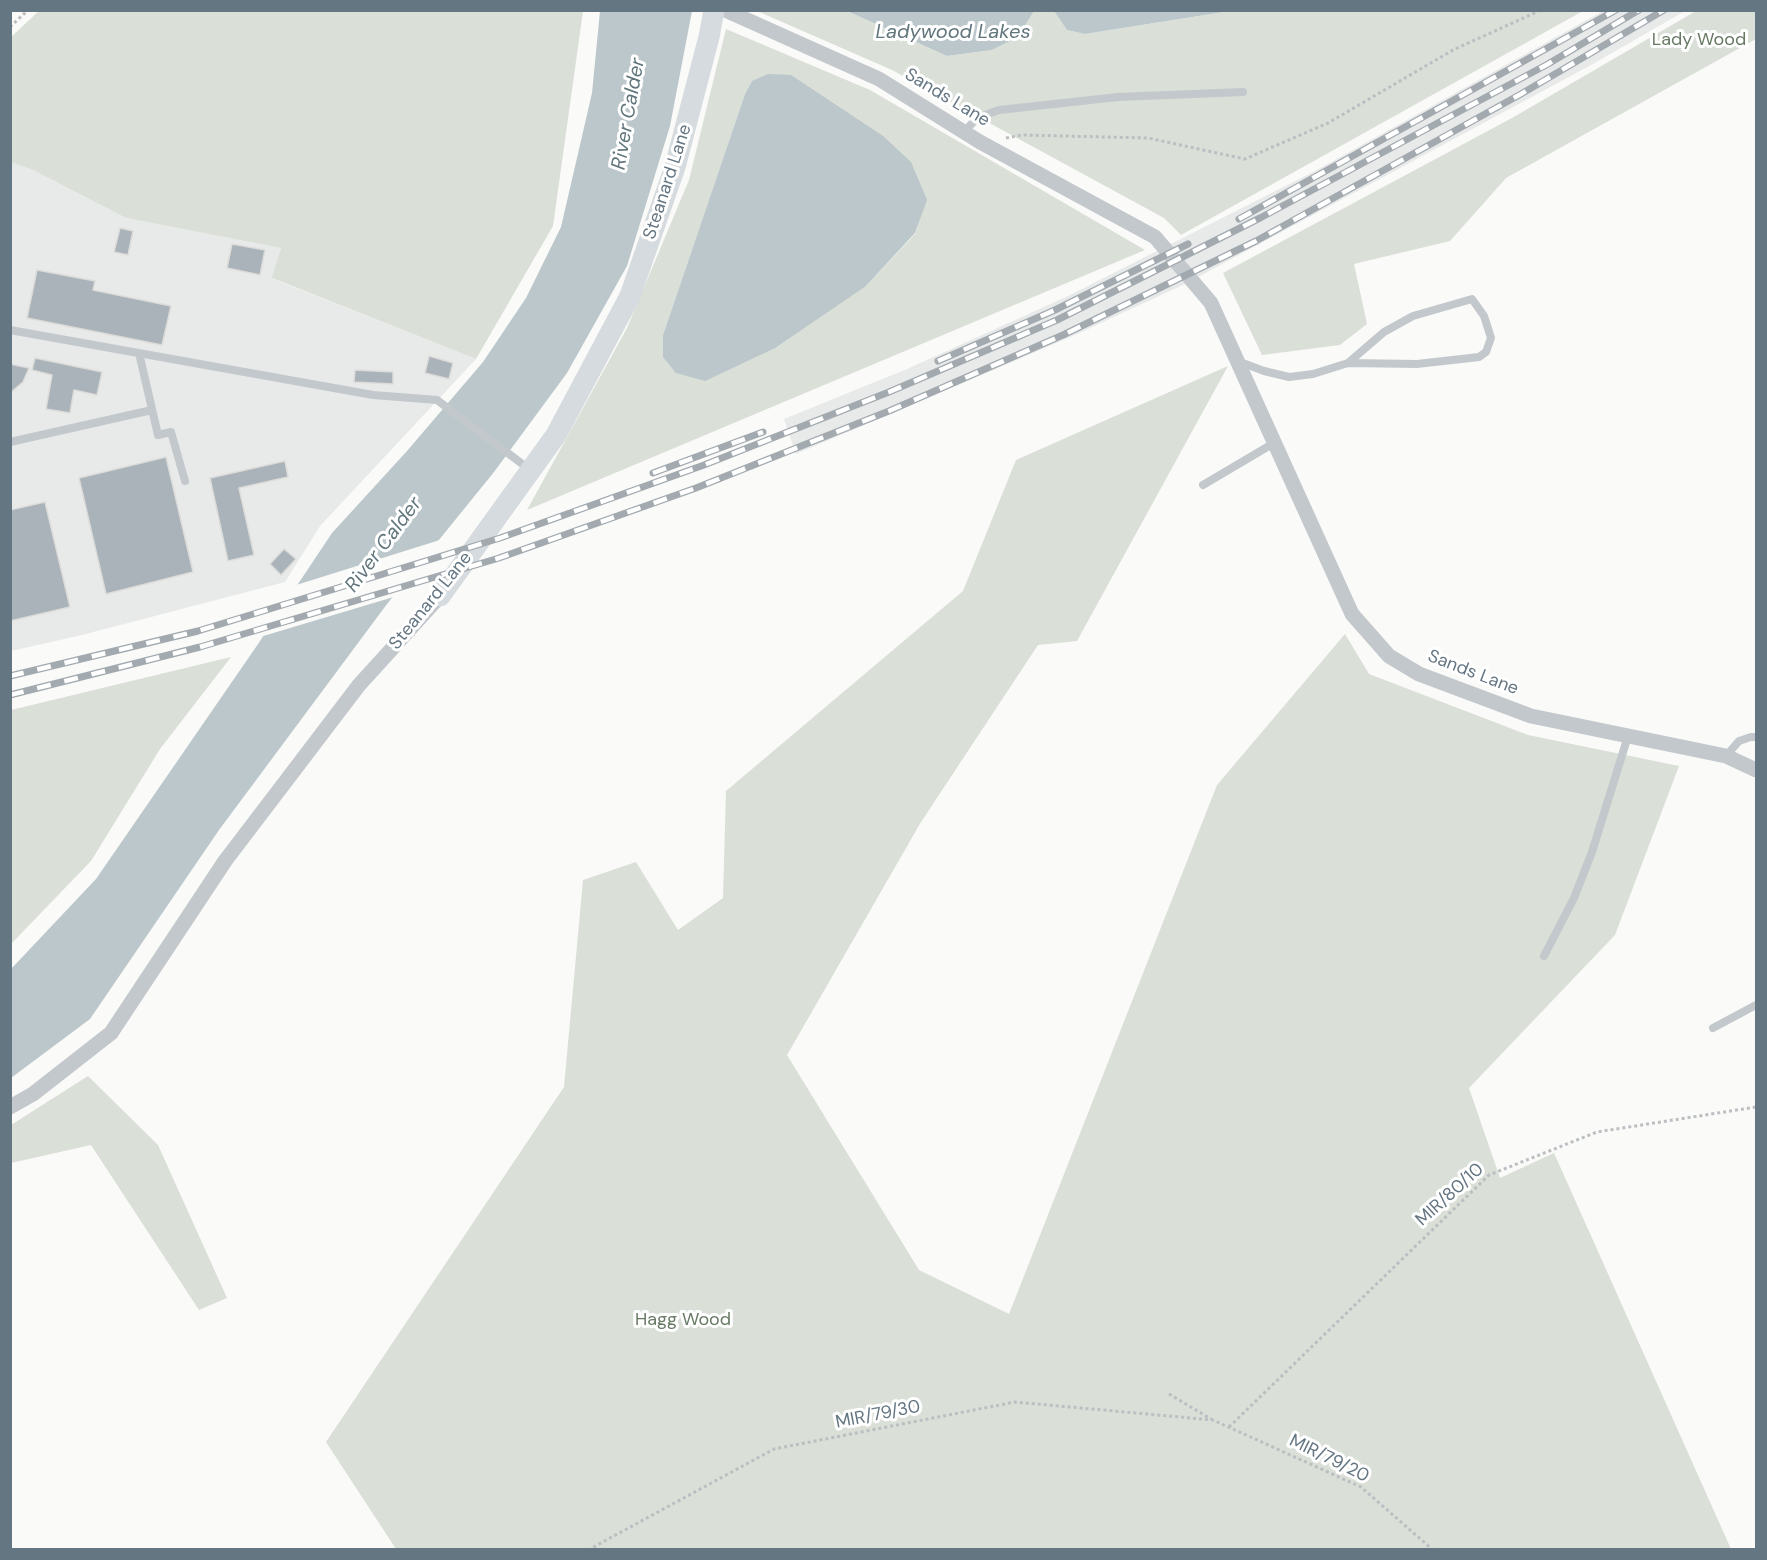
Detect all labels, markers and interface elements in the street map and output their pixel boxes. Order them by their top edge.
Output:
water label: Ladywood Lakes [875,21,1031,45]
park label: Lady Wood [1652,29,1746,51]
water label: River Calder [607,56,651,172]
street label: Sands Lane [901,64,993,132]
street label: Steanard Lane [639,122,697,242]
water label: River Calder [340,493,428,597]
street label: Steanard Lane [385,548,477,654]
street label: Sands Lane [1425,646,1521,700]
street label: MIR/80/10 [1412,1159,1488,1231]
park label: Hagg Wood [635,1309,731,1331]
street label: MIR/79/30 [834,1396,922,1434]
street label: MIR/79/20 [1286,1430,1372,1488]

